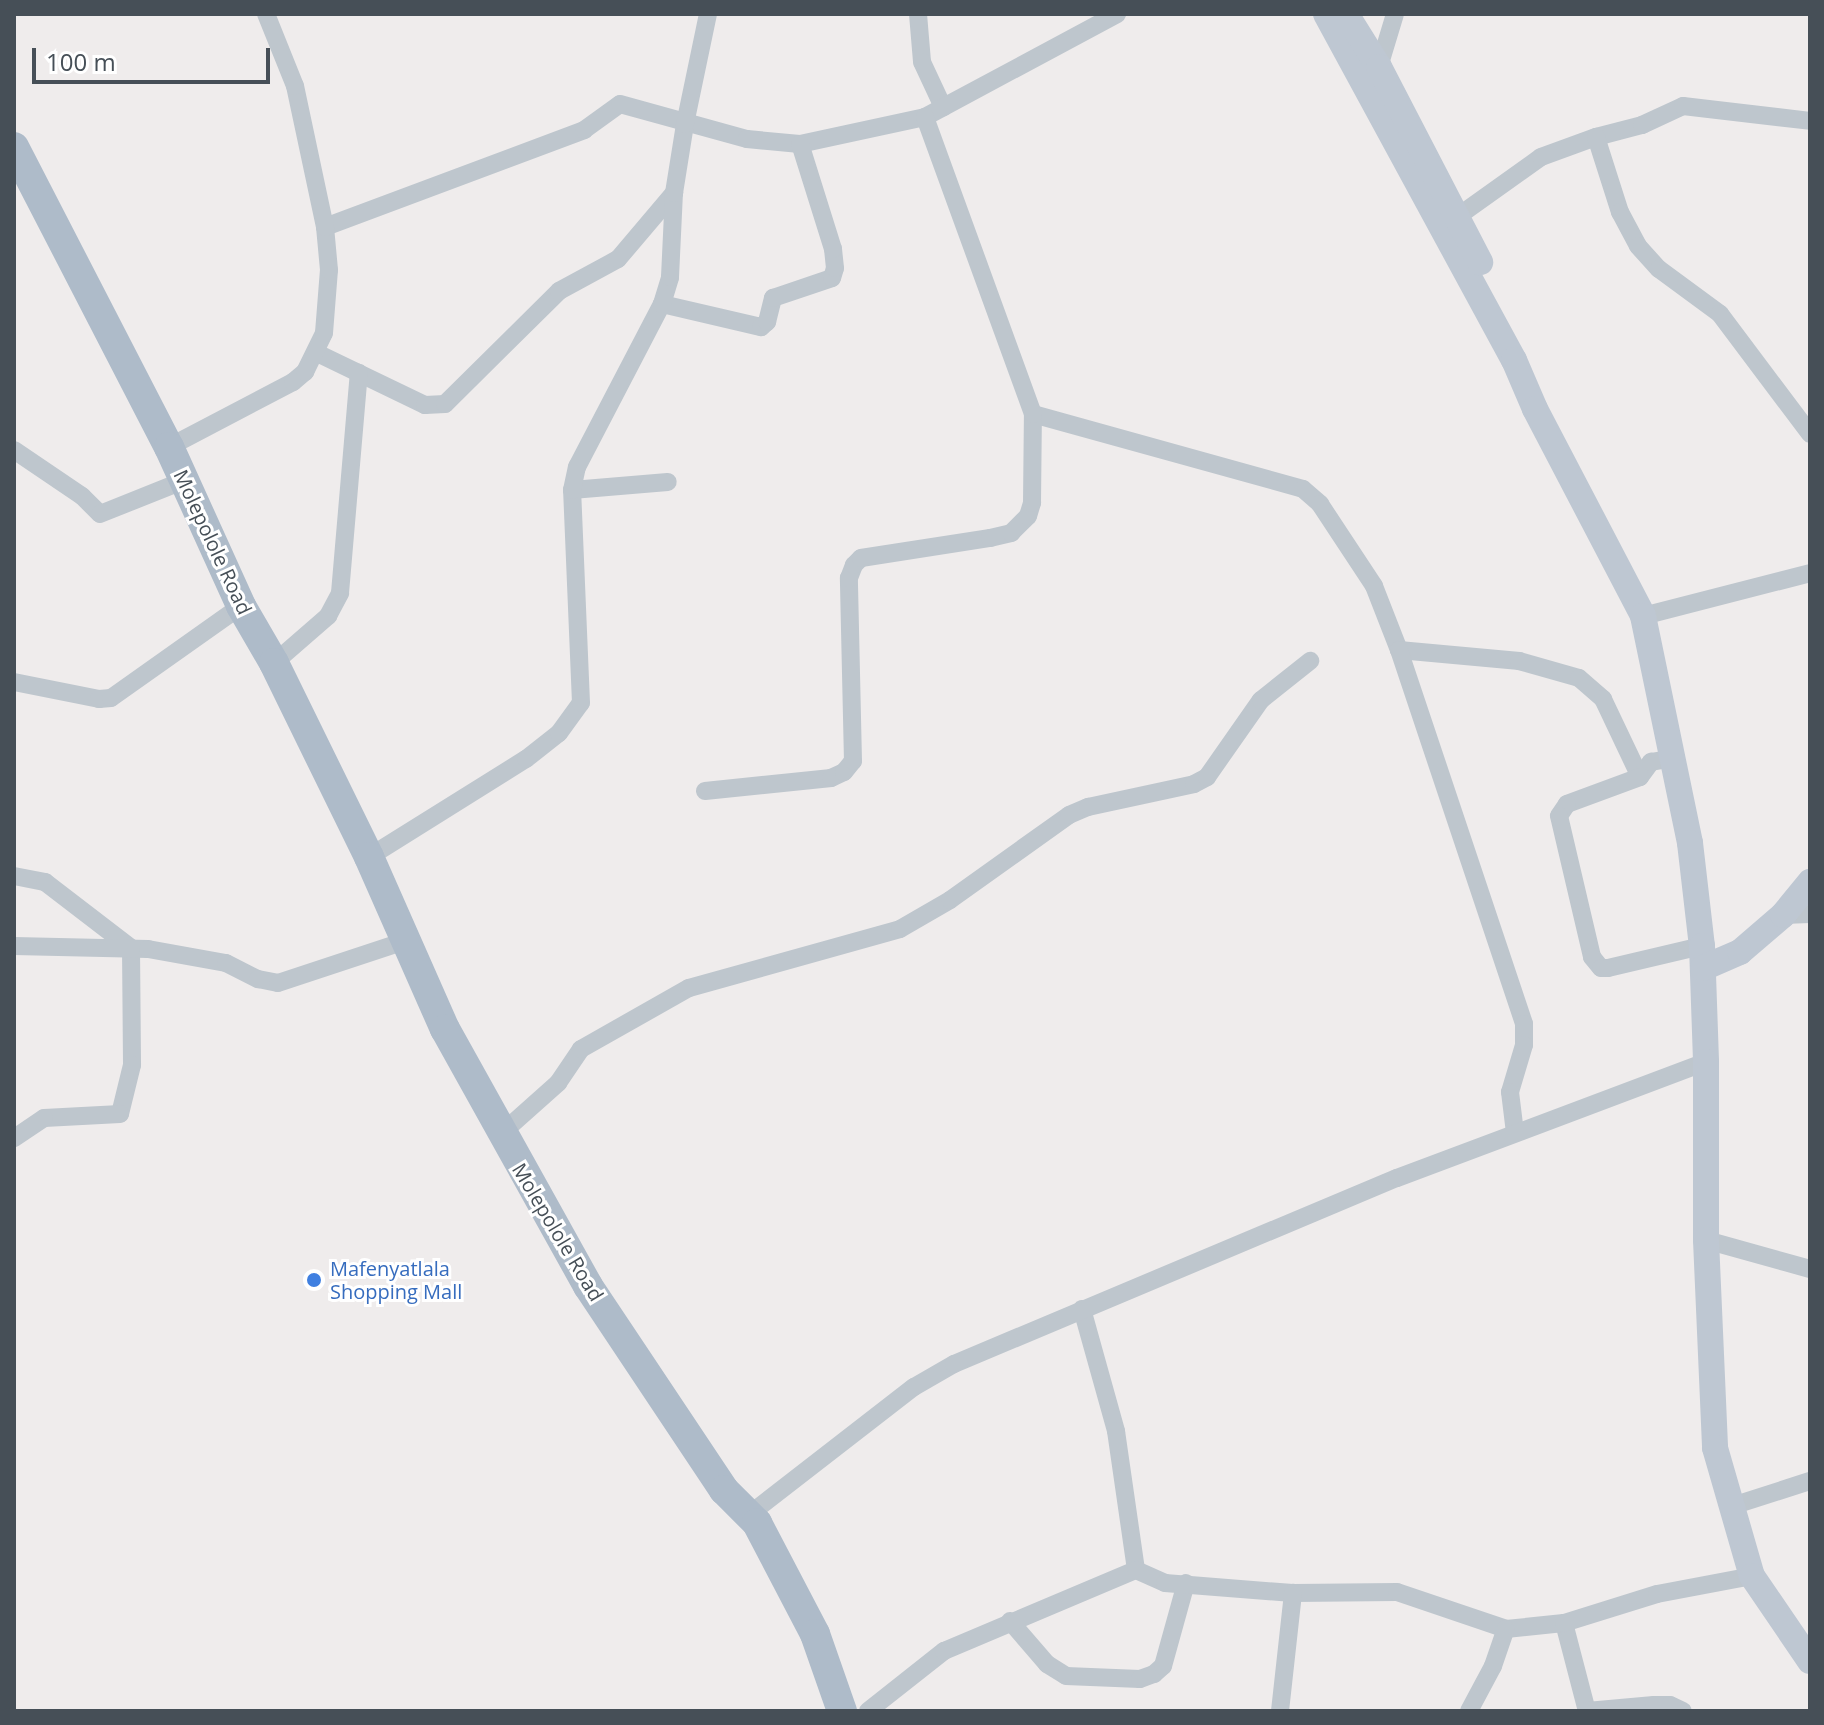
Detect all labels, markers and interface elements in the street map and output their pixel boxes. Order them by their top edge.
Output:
scale bar [36,32,274,82]
text: 100 m [46,45,116,78]
street label: Molepolole Road [169,466,257,618]
street label: Molepolole Road [507,1159,609,1305]
place label: Mafenyatlala Shopping Mall [330,1256,462,1303]
marker: Mafenyatlala Shopping Mall [305,1271,323,1289]

